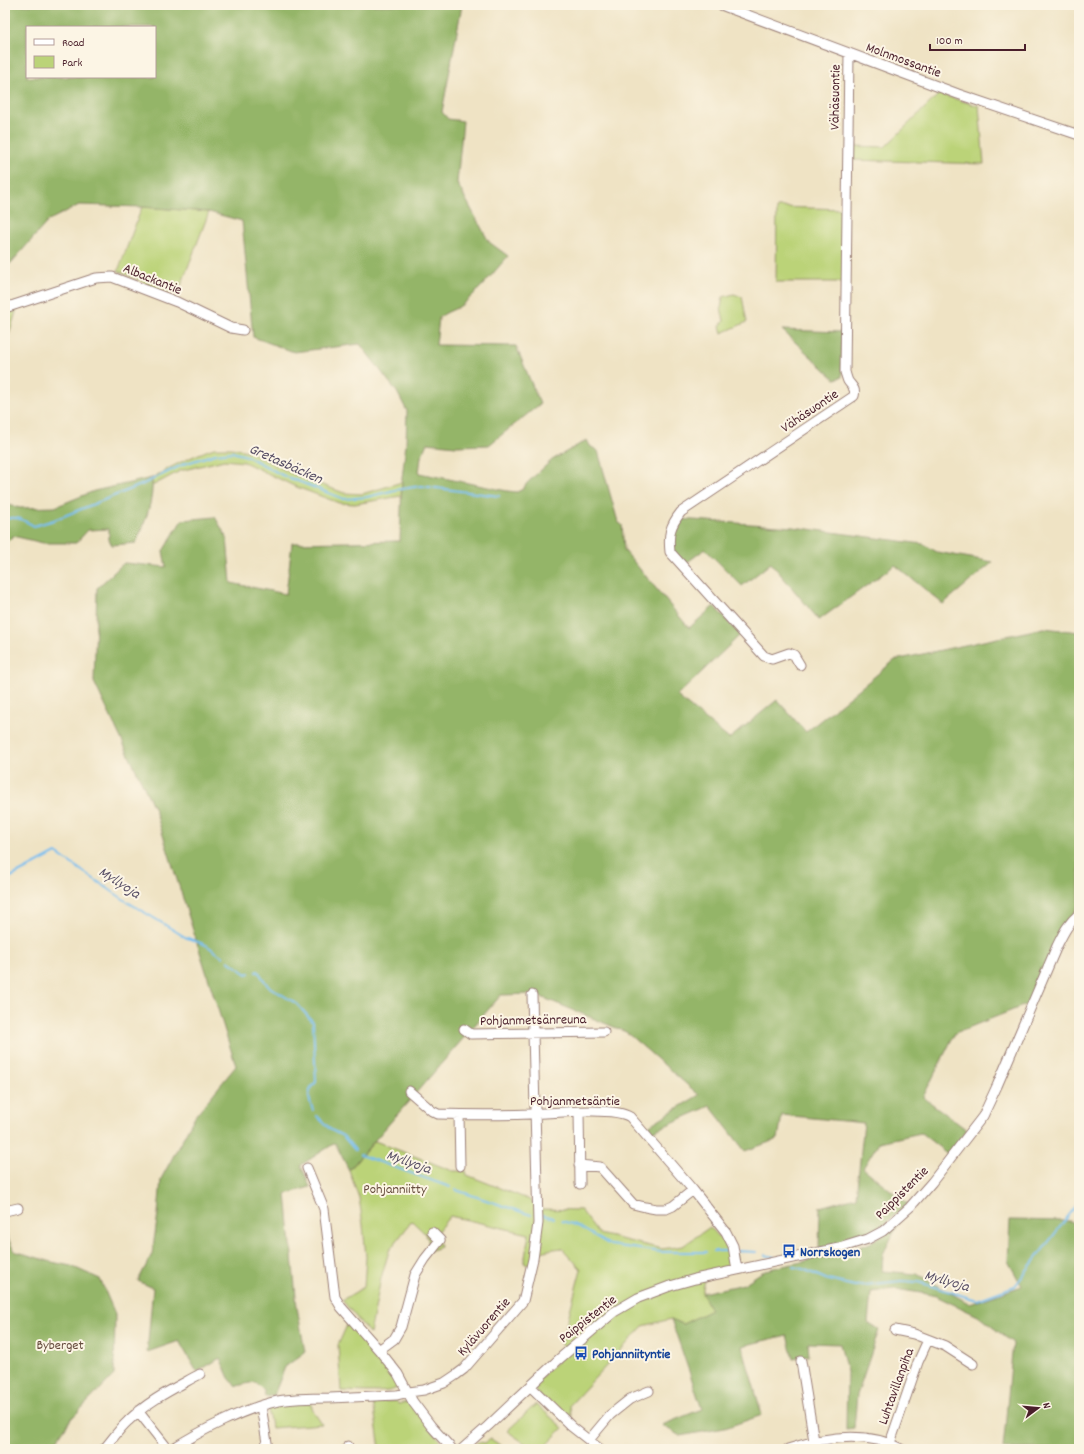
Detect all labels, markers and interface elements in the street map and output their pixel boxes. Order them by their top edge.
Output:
legend [26,26,156,78]
scale bar [930,26,1025,52]
text: 100 m [936,33,963,50]
text: Road [62,35,84,52]
street label: Molnmossantie [863,38,944,84]
text: Park [62,55,83,72]
street label: Vähäsuontie [825,64,847,130]
street label: Albackantie [120,259,185,301]
street label: Vähäsuontie [777,385,843,438]
water label: Gretasbäcken [245,439,326,491]
water label: Myllyoja [94,862,145,906]
street label: Pohjanmetsänreuna [480,1010,587,1032]
street label: Pohjanmetsäntie [530,1092,620,1112]
water label: Myllyoja [383,1145,434,1181]
street label: Paippistentie [871,1162,934,1225]
park label: Pohjanniitty [363,1180,427,1200]
bus stop icon: Norrskogen [781,1243,797,1259]
place label: Norrskogen [800,1243,861,1263]
water label: Myllyoja [921,1265,972,1299]
street label: Paippistentie [555,1291,621,1349]
street label: Kylävuorentie [453,1293,516,1361]
park label: Byberget [36,1336,84,1356]
bus stop icon: Pohjanniityntie [573,1345,589,1361]
place label: Pohjanniityntie [592,1345,670,1365]
street label: Luhtavillanpiha [874,1345,920,1428]
north arrow [1018,1388,1058,1428]
text: N [1037,1401,1054,1411]

